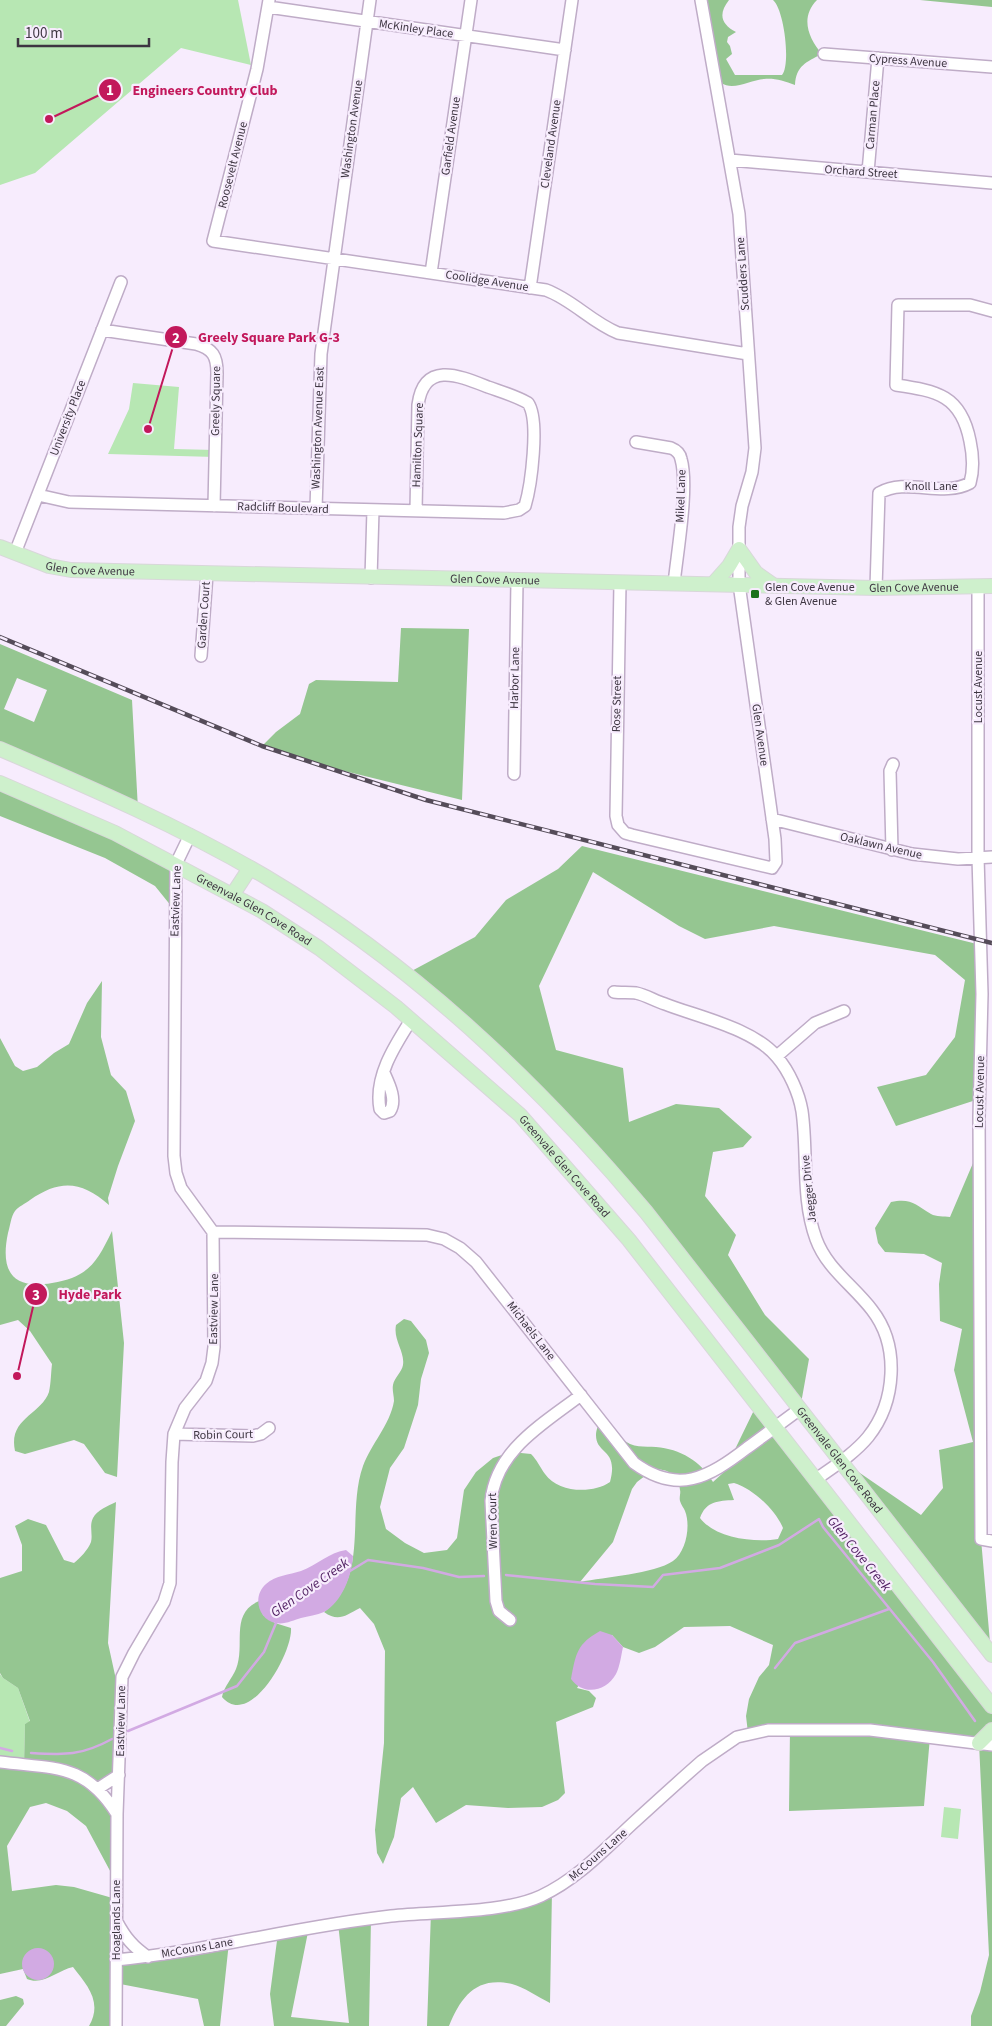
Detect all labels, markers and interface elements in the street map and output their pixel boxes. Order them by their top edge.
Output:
scale bar [18,15,149,47]
street label: McKinley Place [378,15,454,43]
text: 100 m [25,23,63,44]
street label: Cypress Avenue [868,50,948,72]
callout: Engineers Country Club [98,76,288,105]
street label: Washington Avenue [337,79,367,179]
text: 1 [106,80,114,101]
street label: Carman Place [862,80,884,150]
text: Engineers Country Club [132,81,278,101]
street label: Garfield Avenue [437,96,465,176]
street label: Cleveland Avenue [536,99,566,189]
street label: Roosevelt Avenue [214,120,252,210]
street label: Orchard Street [824,161,898,183]
street label: Scudders Lane [732,237,754,311]
street label: Coolidge Avenue [444,266,530,296]
callout: Greely Square Park G-3 [163,323,350,352]
text: 2 [172,328,180,349]
text: Greely Square Park G-3 [198,328,340,348]
street label: Greely Square [207,366,225,436]
street label: Washington Avenue East [307,367,329,489]
street label: University Place [46,378,90,458]
street label: Hamilton Square [408,402,428,488]
street label: Mikel Lane [672,469,690,523]
street label: Knoll Lane [905,478,958,495]
street label: Radcliff Boulevard [237,498,329,518]
street label: Glen Cove Avenue [44,557,135,580]
street label: Glen Cove Avenue [450,570,540,589]
street label: Glen Cove Avenue [869,578,959,597]
place label: Glen Cove Avenue & Glen Avenue [765,579,855,610]
street label: Garden Court [193,581,215,649]
marker: Glen Cove Avenue & Glen Avenue [749,588,761,600]
street label: Harbor Lane [506,647,524,709]
street label: Locust Avenue [970,651,987,723]
street label: Rose Street [608,676,626,732]
street label: Glen Avenue [747,703,773,767]
street label: Oaklawn Avenue [838,828,924,864]
street label: Eastview Lane [166,865,186,937]
street label: Greenvale Glen Cove Road [193,869,315,950]
street label: Locust Avenue [971,1056,989,1128]
street label: Greenvale Glen Cove Road [515,1111,614,1221]
street label: Jaegger Drive [797,1154,821,1224]
street label: Eastview Lane [205,1273,223,1345]
callout: Hyde Park [24,1280,132,1309]
text: 3 [32,1285,40,1306]
text: Hyde Park [58,1285,122,1305]
street label: Michaels Lane [503,1298,559,1364]
street label: Greenvale Glen Cove Road [793,1403,887,1517]
street label: Robin Court [193,1426,253,1444]
street label: Wren Court [484,1493,502,1549]
water label: Glen Cove Creek [822,1512,896,1596]
water label: Glen Cove Creek [267,1553,353,1622]
street label: Eastview Lane [112,1685,130,1757]
street label: McCouns Lane [565,1825,631,1885]
street label: Hoaglands Lane [108,1880,125,1960]
street label: McCouns Lane [160,1933,234,1963]

